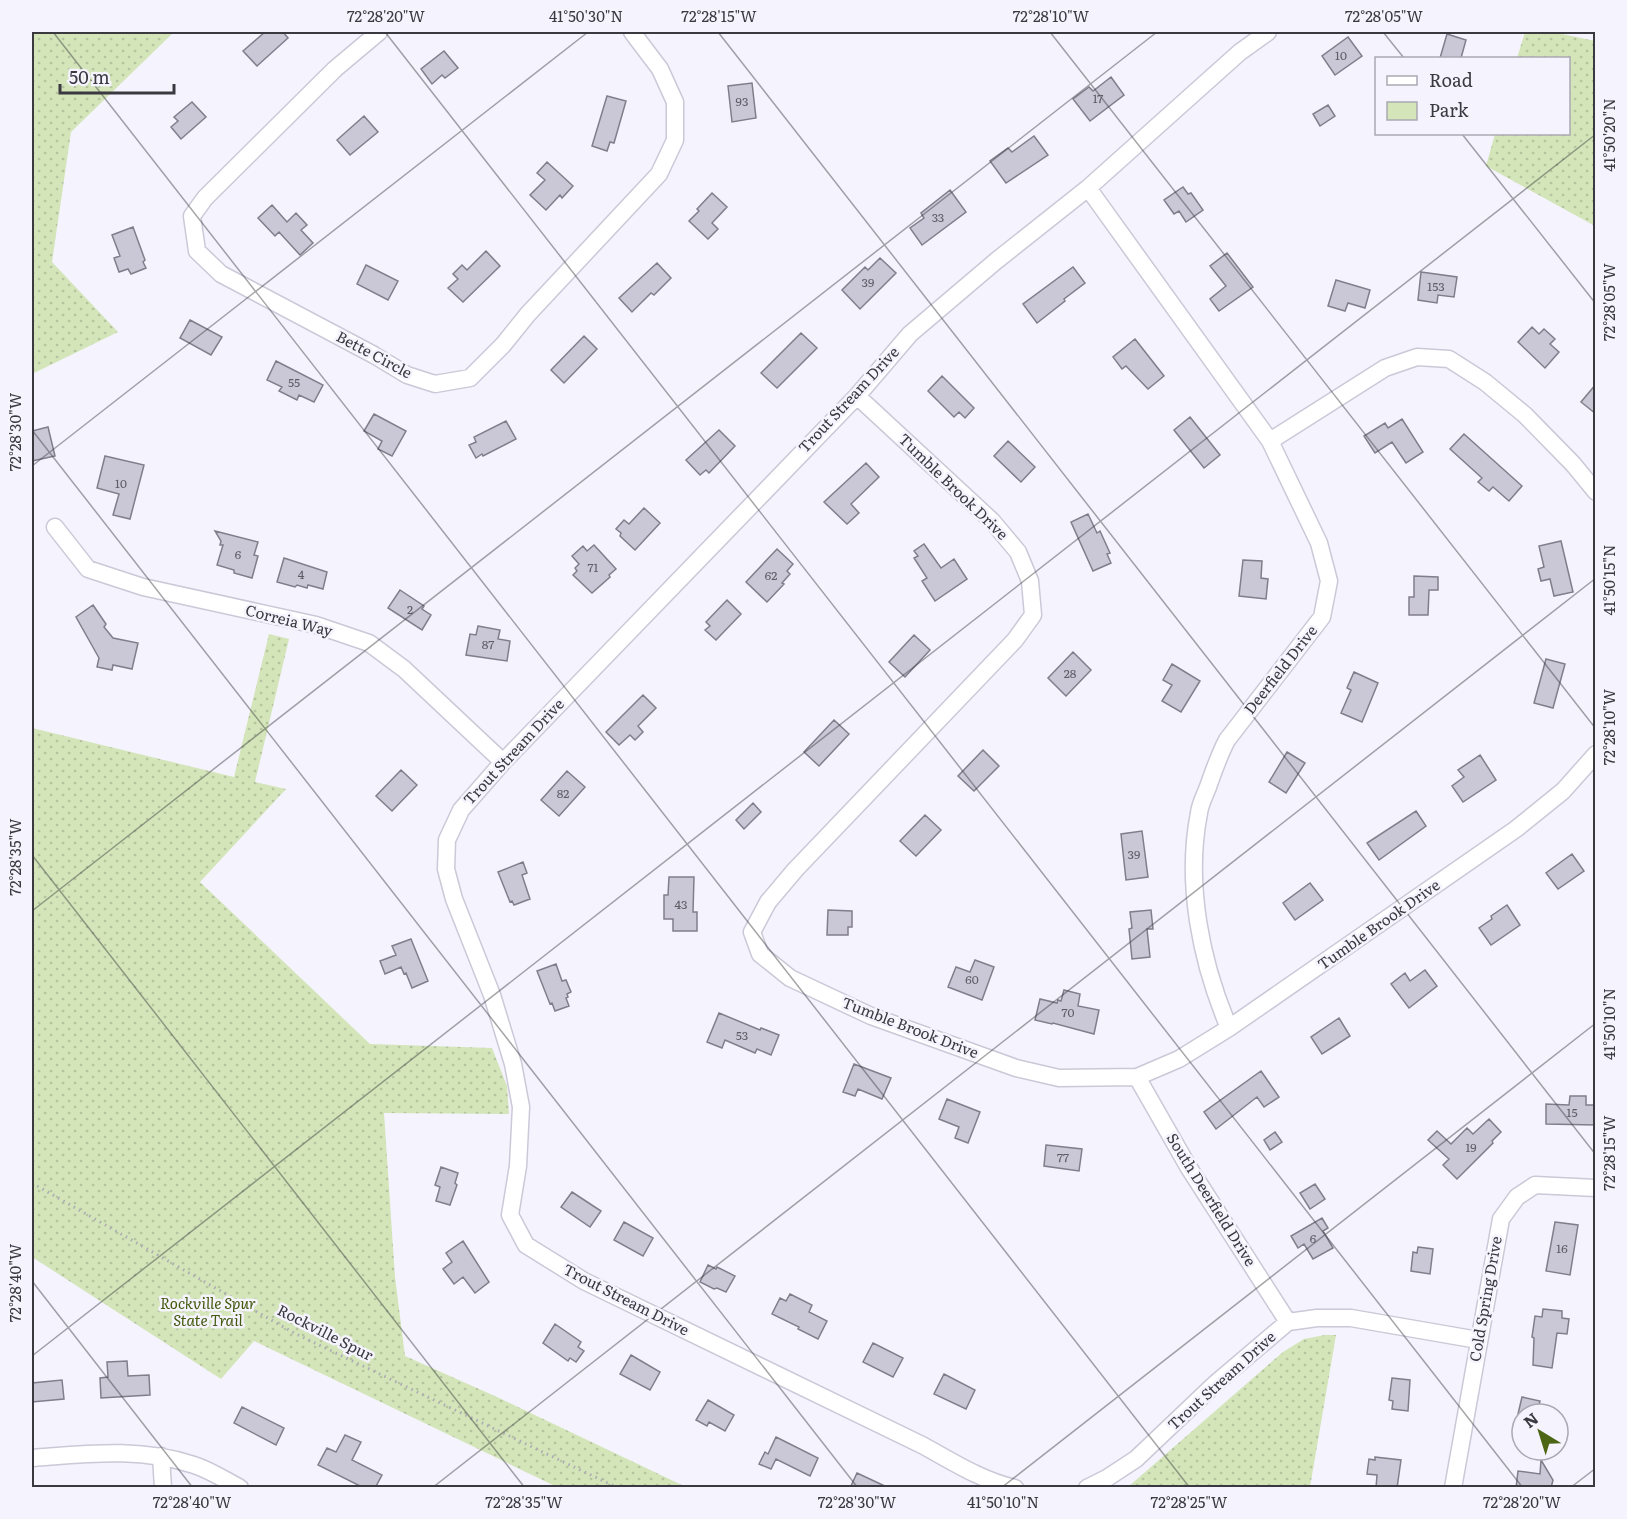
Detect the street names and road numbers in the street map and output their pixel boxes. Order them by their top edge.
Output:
street label: Bette Circle [333,324,417,383]
street label: Trout Stream Drive [792,340,904,458]
street label: Tumble Brook Drive [894,427,1014,545]
street label: Correia Way [243,598,336,642]
street label: Deerfield Drive [1238,619,1322,719]
street label: Trout Stream Drive [457,692,569,810]
street label: Tumble Brook Drive [1312,873,1444,975]
street label: Tumble Brook Drive [839,990,982,1063]
street label: South Deerfield Drive [1162,1128,1263,1271]
street label: Cold Spring Drive [1462,1234,1507,1363]
street label: Trout Stream Drive [560,1257,694,1340]
street label: Rockville Spur [274,1298,378,1366]
street label: Trout Stream Drive [1162,1325,1280,1435]

